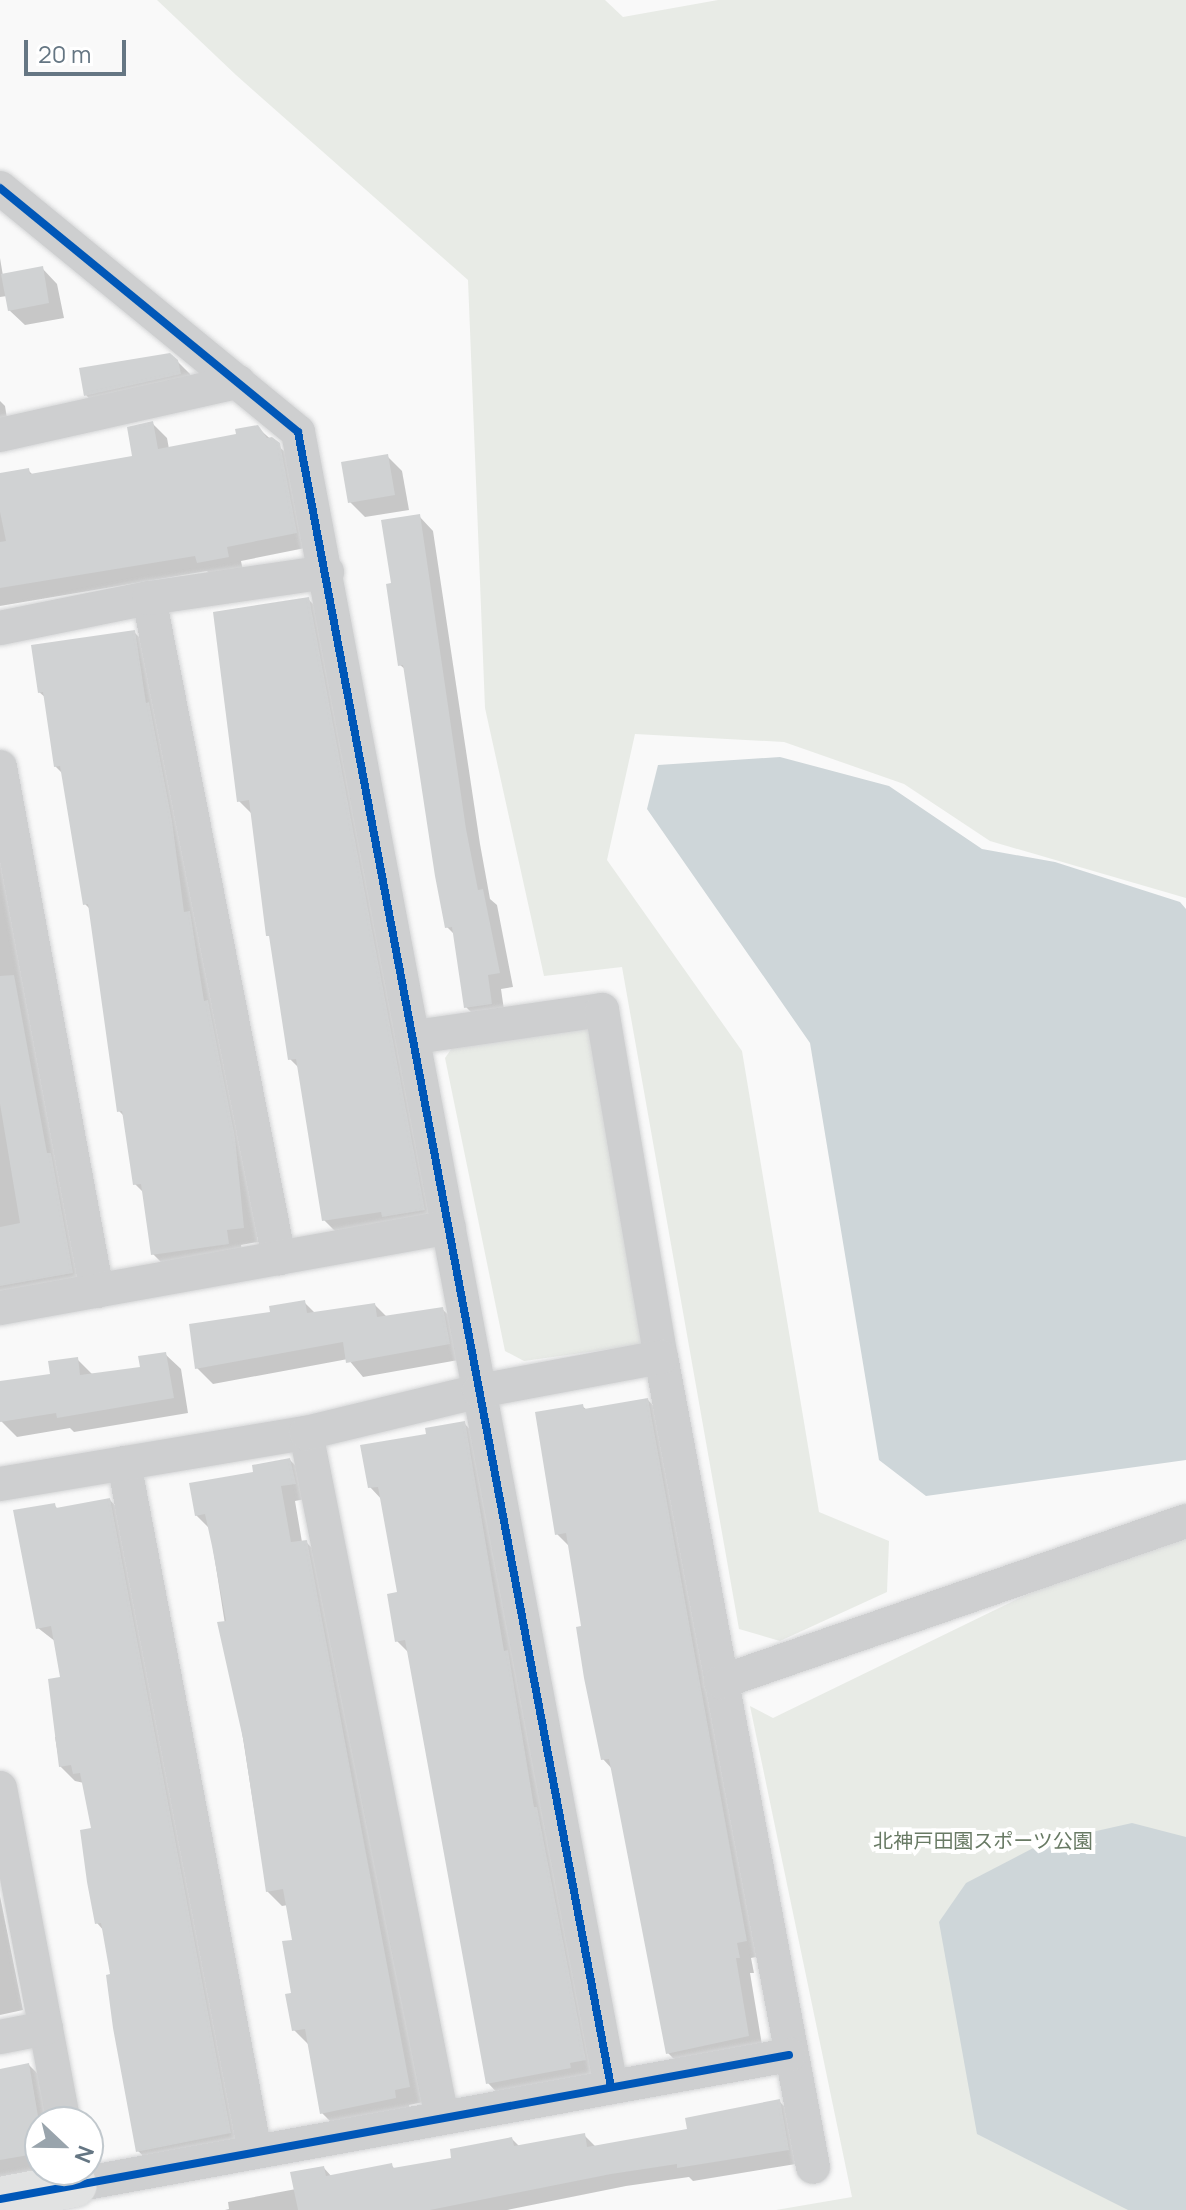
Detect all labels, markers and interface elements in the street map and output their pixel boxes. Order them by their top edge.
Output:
scale bar [28,24,130,74]
text: 20 m [38,37,91,70]
park label: 北神戸田園スポーツ公園 [873,1828,1093,1852]
north arrow [24,2106,104,2186]
text: N [68,2141,101,2167]

